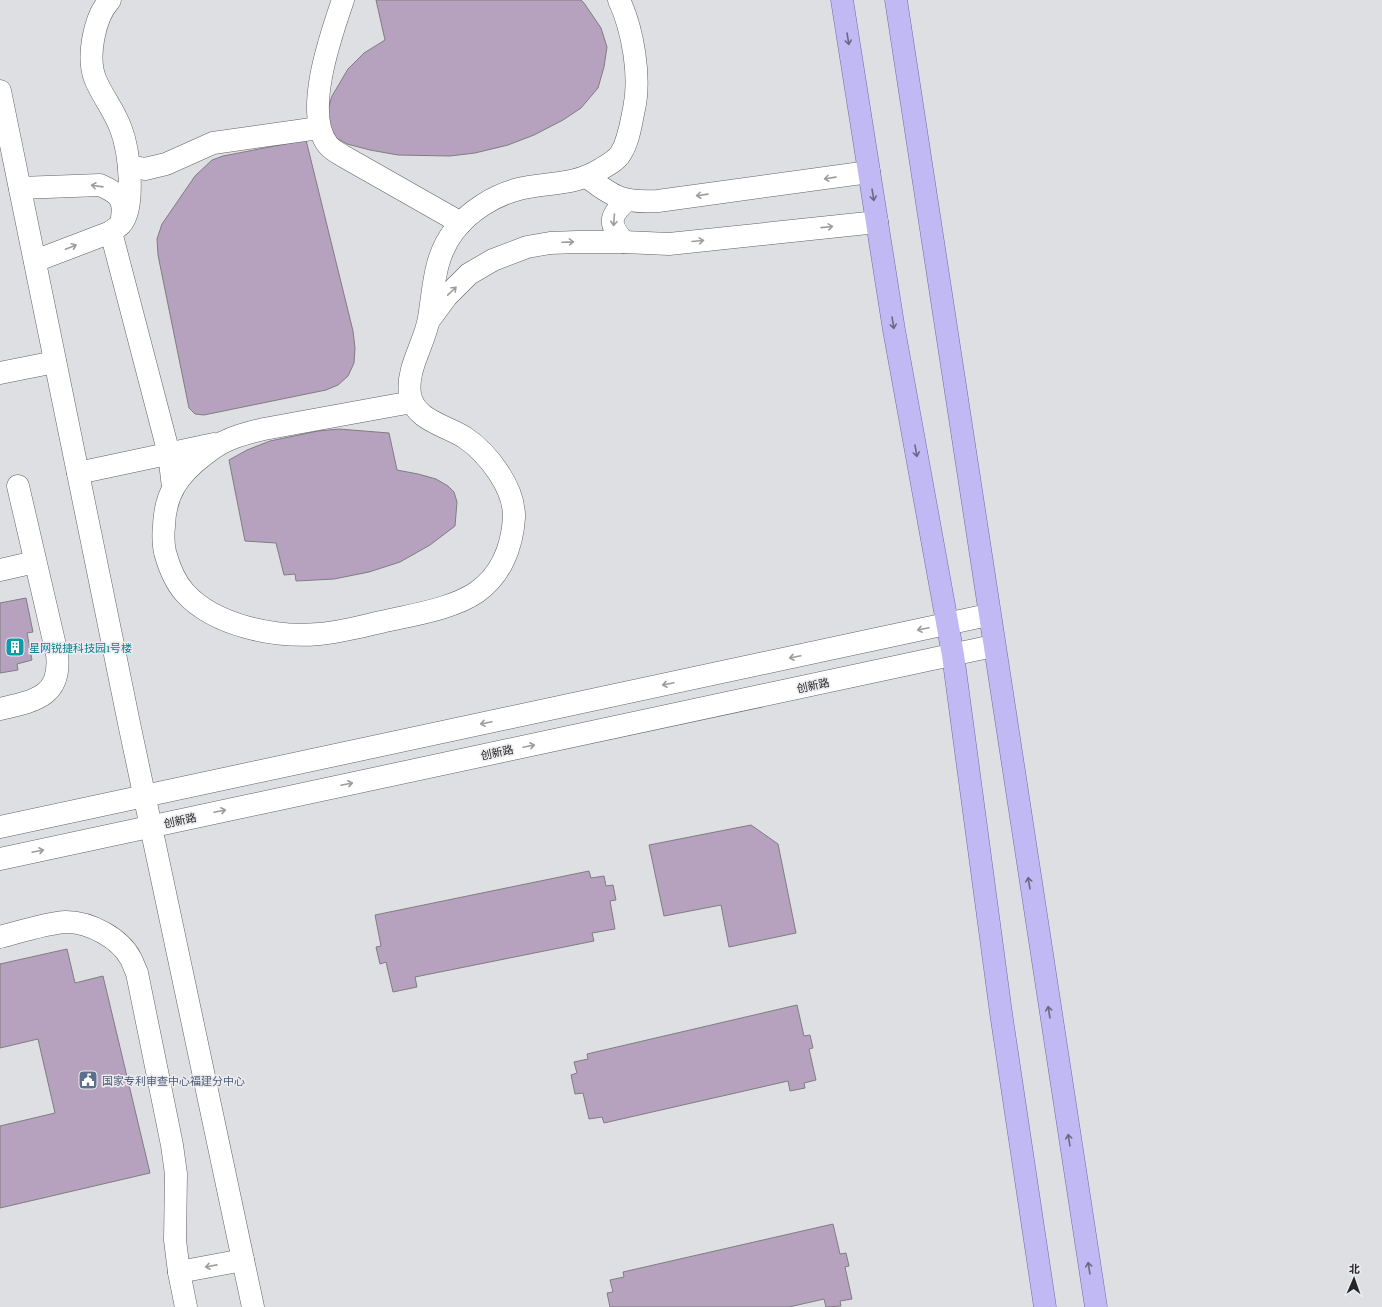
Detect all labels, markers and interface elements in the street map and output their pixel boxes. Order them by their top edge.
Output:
one-way arrow [844,32,852,45]
one-way arrow [824,174,837,182]
one-way arrow [91,182,104,190]
one-way arrow [869,188,877,201]
one-way arrow [695,191,708,199]
one-way arrow [610,214,618,227]
one-way arrow [820,223,833,231]
one-way arrow [691,237,704,245]
one-way arrow [561,239,574,246]
one-way arrow [65,242,77,250]
one-way arrow [447,286,457,296]
one-way arrow [889,316,897,329]
one-way arrow [912,444,920,457]
one-way arrow [916,626,929,634]
building icon: 星网锐捷科技园1号楼 [4,636,26,658]
place label: 星网锐捷科技园1号楼 [29,640,132,655]
one-way arrow [789,653,802,661]
street label: 创新路 [795,674,831,696]
one-way arrow [662,680,675,688]
one-way arrow [480,719,493,727]
street label: 创新路 [479,741,515,763]
one-way arrow [522,741,535,749]
one-way arrow [340,780,353,788]
one-way arrow [213,807,226,815]
street label: 创新路 [162,809,198,831]
one-way arrow [31,846,44,854]
one-way arrow [1025,877,1033,890]
one-way arrow [1045,1006,1053,1019]
public building icon: 国家专利审查中心福建分中心 [77,1069,99,1091]
place label: 国家专利审查中心福建分中心 [102,1073,245,1088]
one-way arrow [1065,1134,1073,1147]
north arrow [1334,1259,1374,1299]
text: 北 [1349,1261,1360,1276]
one-way arrow [205,1262,218,1270]
one-way arrow [1085,1262,1093,1275]

